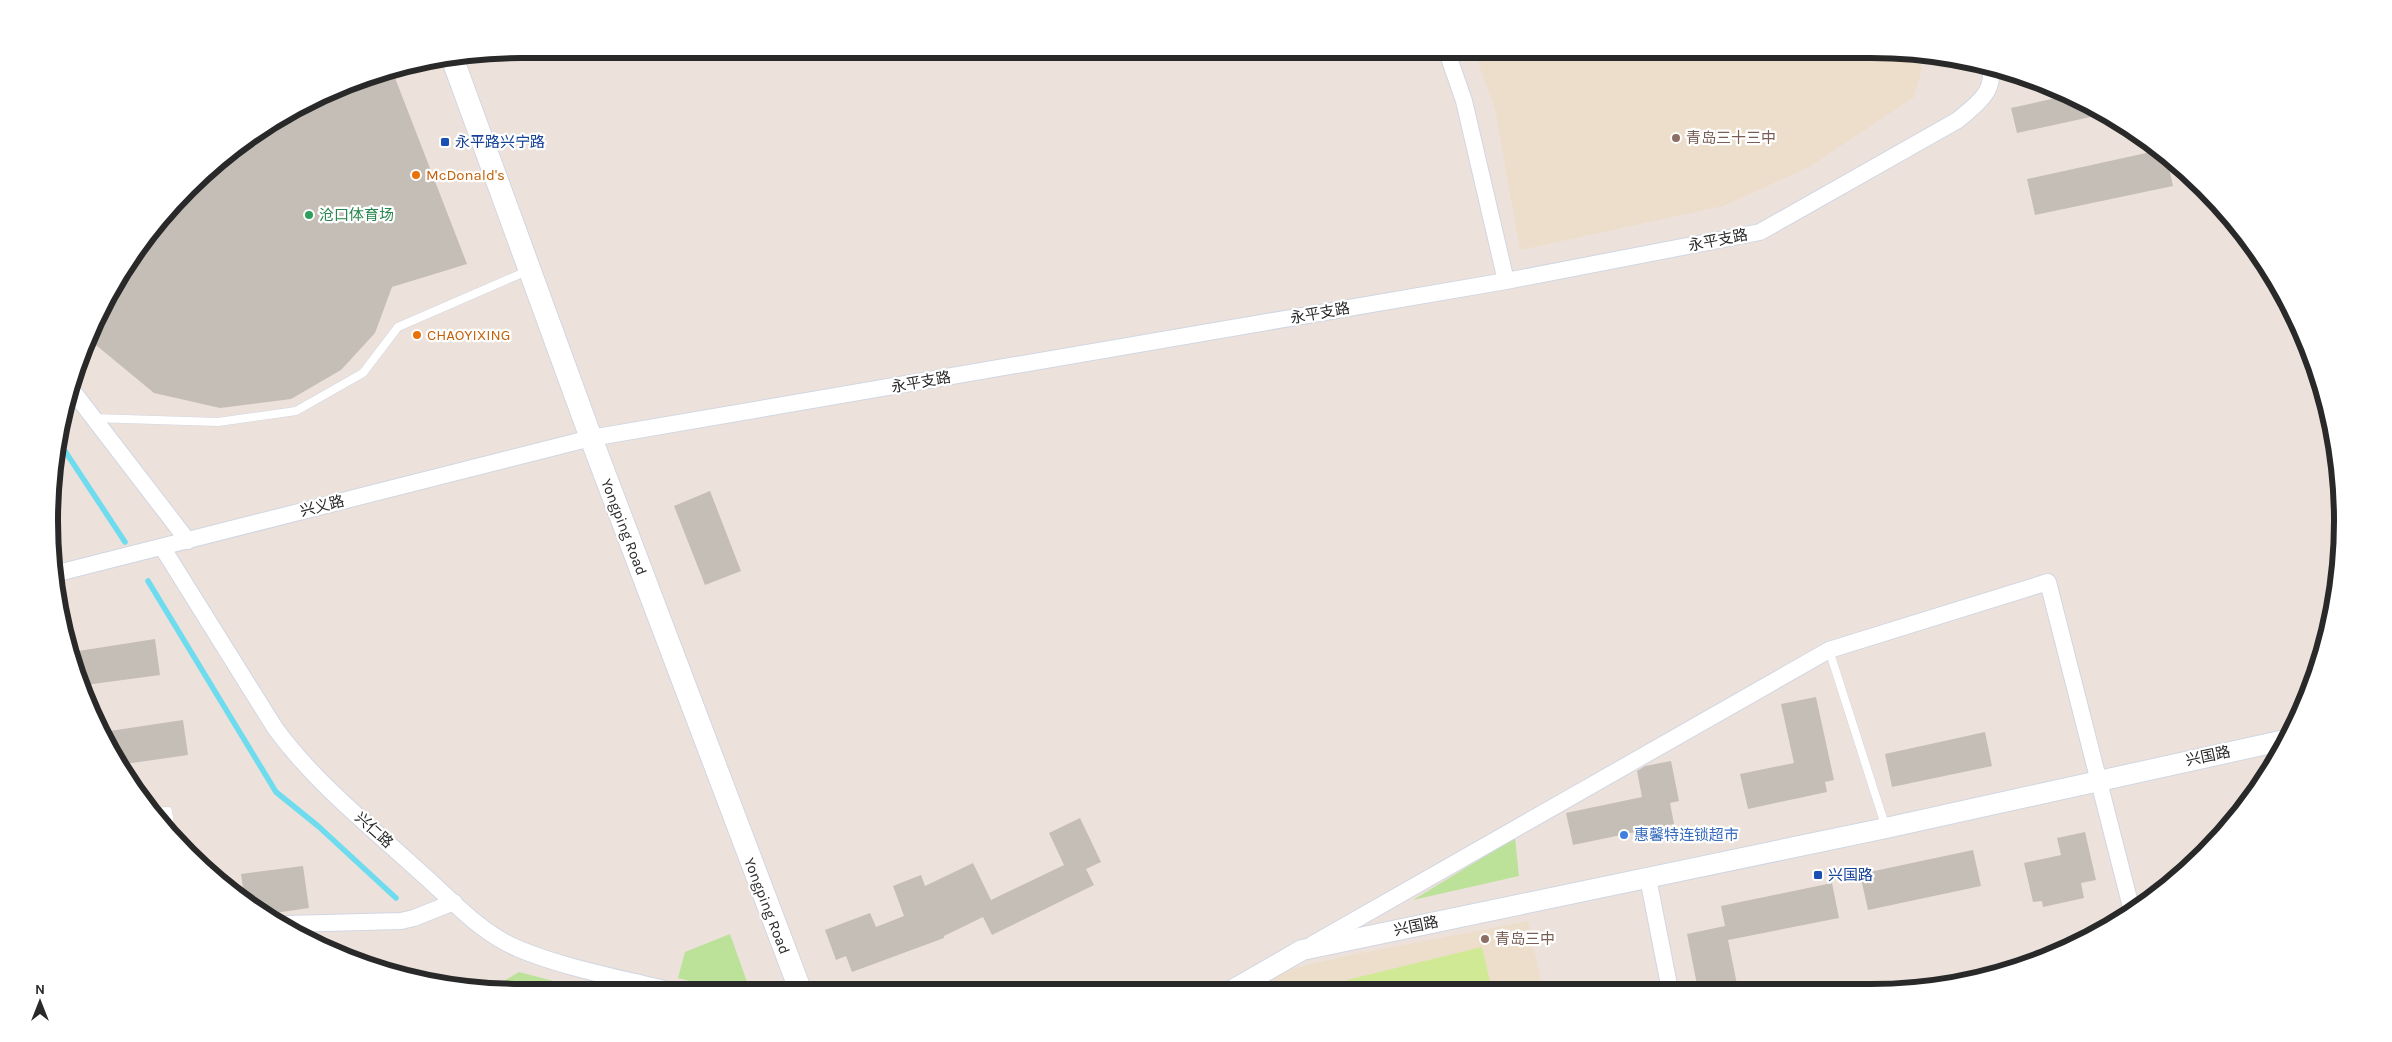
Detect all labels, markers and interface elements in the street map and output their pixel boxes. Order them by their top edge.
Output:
place label: 青岛三十三中 [1686,129,1776,147]
marker: 青岛三十三中 [1670,132,1682,144]
place label: 永平路兴宁路 [455,133,545,151]
marker: 永平路兴宁路 [439,136,451,148]
place label: McDonald's [426,166,505,184]
marker: McDonald's [410,169,422,181]
place label: 沧口体育场 [319,206,394,224]
marker: 沧口体育场 [303,209,315,221]
street label: 永平支路 [1687,225,1749,255]
street label: 永平支路 [1289,299,1351,327]
place label: CHAOYIXING [427,326,510,344]
marker: CHAOYIXING [411,329,423,341]
street label: 永平支路 [890,368,952,396]
street label: Yongping Road [597,476,651,578]
street label: 兴义路 [298,492,346,520]
street label: 兴国路 [2184,743,2232,769]
street label: 兴仁路 [351,808,397,852]
place label: 惠馨特连锁超市 [1634,826,1739,844]
marker: 惠馨特连锁超市 [1618,829,1630,841]
street label: Yongping Road [740,855,794,957]
place label: 兴国路 [1828,866,1873,884]
marker: 兴国路 [1812,869,1824,881]
street label: 兴国路 [1392,913,1440,939]
place label: 青岛三中 [1495,930,1555,948]
marker: 青岛三中 [1479,933,1491,945]
north arrow [15,977,65,1027]
text: N [35,981,45,998]

